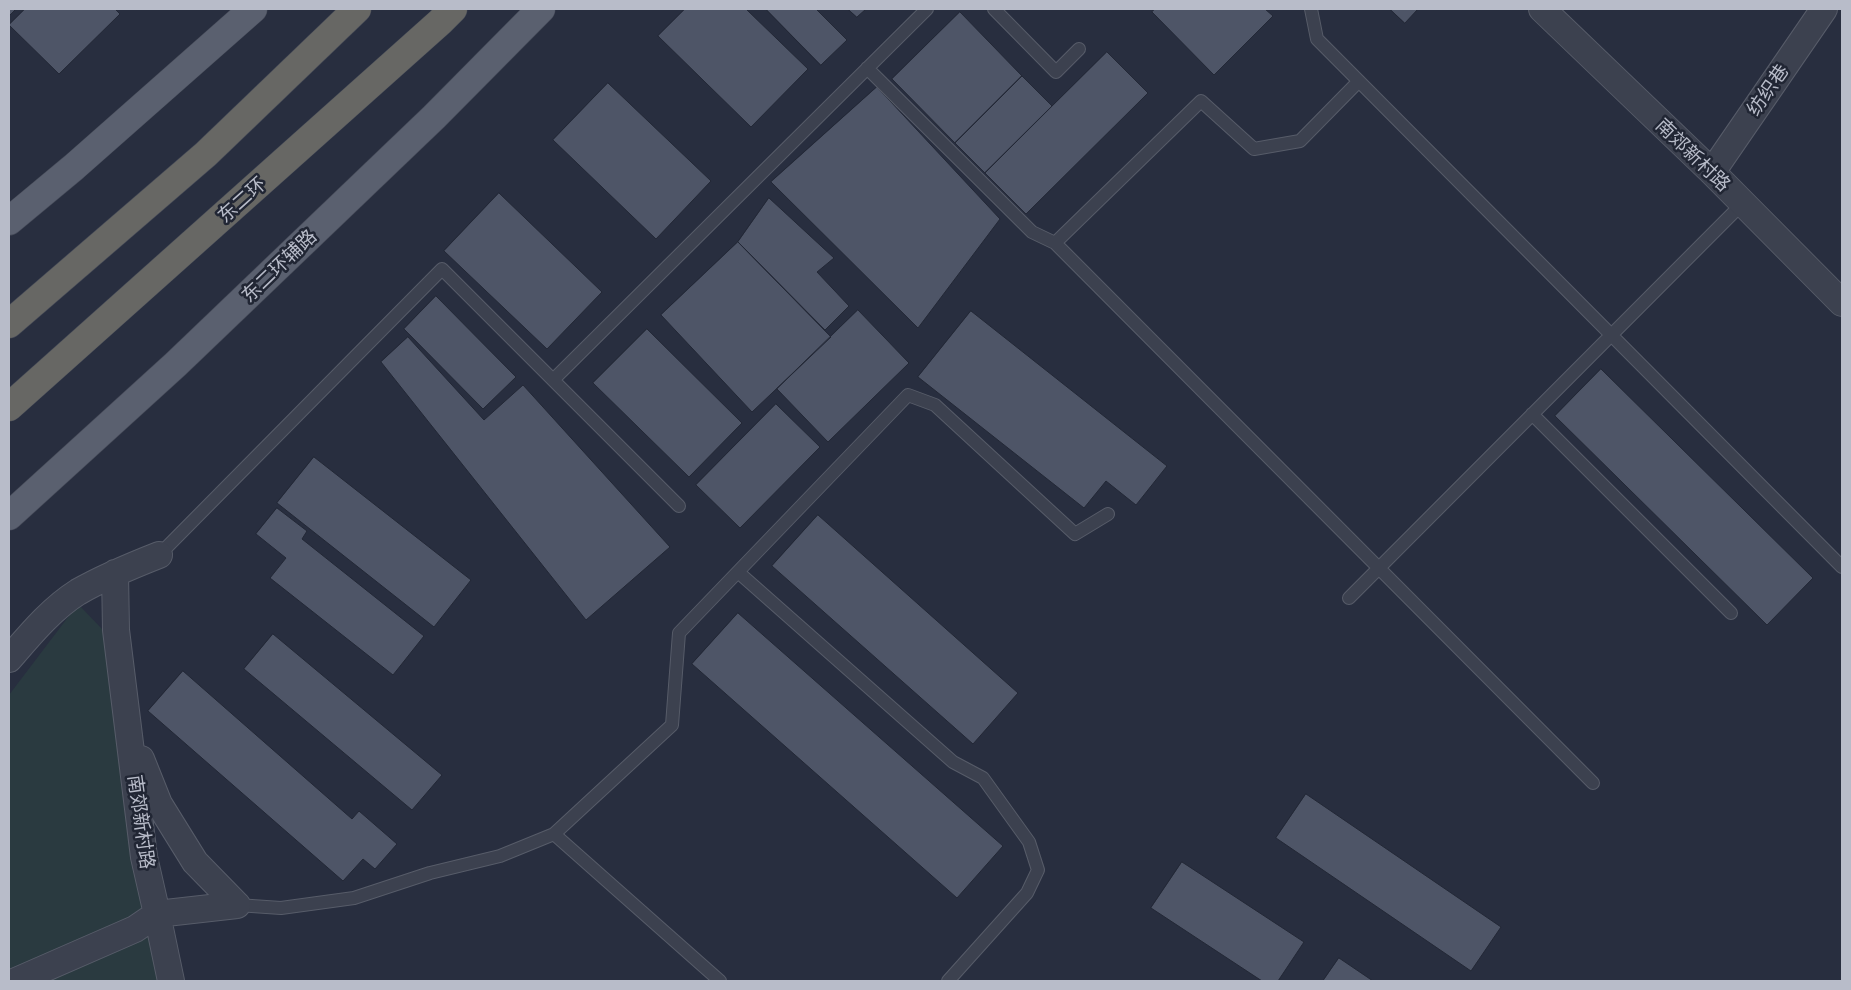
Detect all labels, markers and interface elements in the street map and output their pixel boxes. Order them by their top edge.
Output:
street label: 纺织巷 [1742,60,1794,120]
street label: 南郊新村路 [1651,114,1735,196]
street label: 东二环 [213,172,271,228]
street label: 东二环辅路 [237,225,321,307]
street label: 南郊新村路 [123,773,159,871]

